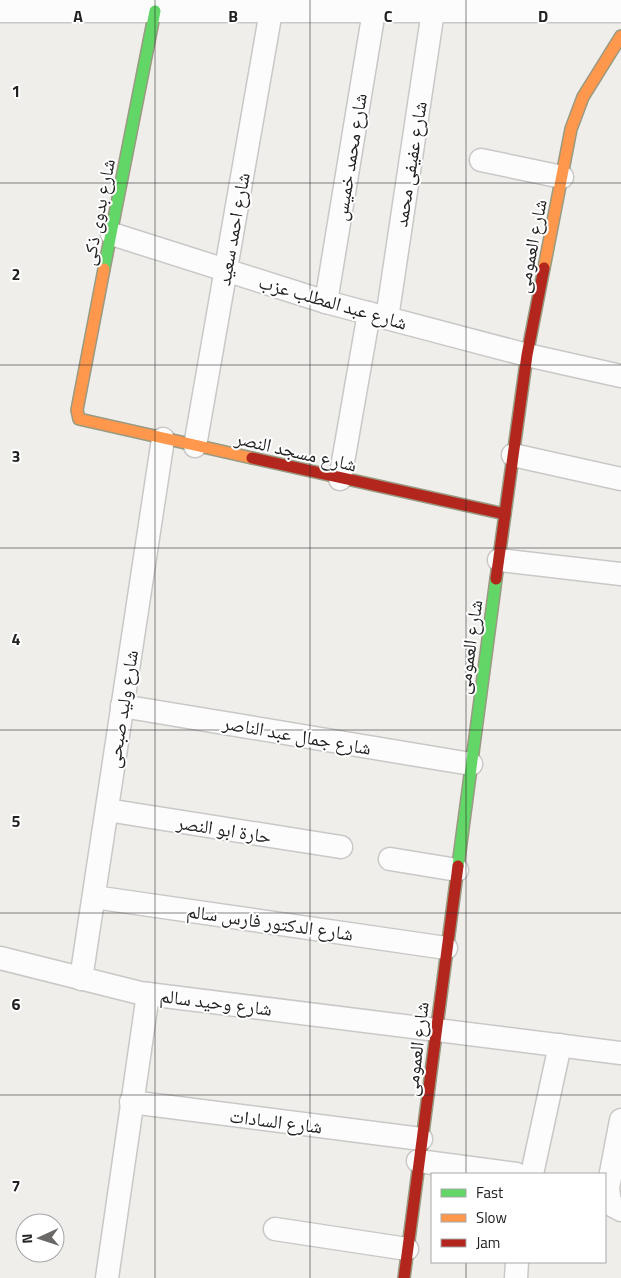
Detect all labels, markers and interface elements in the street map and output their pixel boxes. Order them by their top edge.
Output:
text: A [73,4,83,28]
text: B [228,4,238,28]
text: C [384,4,393,28]
text: D [538,4,548,28]
text: 1 [12,79,20,103]
street label: شارع محمد خميس [325,91,374,223]
street label: شارع عفيفى محمد [385,99,434,229]
street label: شارع بدوى ذكى [73,156,122,268]
street label: شارع احمد سعيد [208,170,257,288]
street label: شارع العمومى [507,196,554,295]
text: 2 [12,262,20,286]
street label: شارع عبد المطلب عزب [255,266,411,337]
street label: شارع مسجد النصر [231,422,360,479]
text: 3 [12,444,20,468]
street label: شارع العمومى [448,598,489,696]
text: 4 [12,627,21,651]
street label: شارع وليد صبحى [98,648,145,770]
street label: شارع جمال عبد الناصر [220,707,374,762]
street label: حارة ابو النصر [174,807,274,850]
text: 5 [12,809,21,833]
street label: شارع الدكتور فارس سالم [185,895,355,948]
street label: شارع وحيد سالم [158,980,274,1023]
text: 6 [12,992,21,1016]
street label: شارع العمومى [395,1000,436,1098]
street label: شارع السادات [228,1100,324,1141]
legend [431,1173,606,1263]
text: 7 [12,1174,20,1198]
text: Fast [476,1181,504,1204]
text: Slow [476,1206,507,1229]
north arrow [15,1213,65,1263]
text: Jam [476,1231,500,1254]
text: N [16,1233,37,1244]

